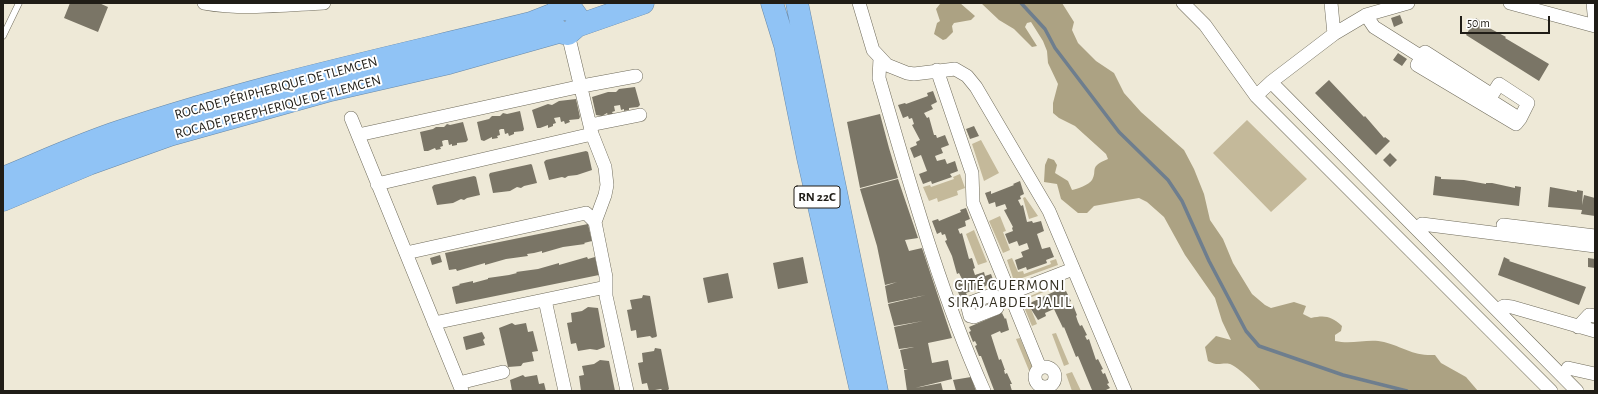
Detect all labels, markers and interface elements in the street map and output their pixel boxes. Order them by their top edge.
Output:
scale bar [1462,8,1552,34]
text: 50 m [1467,17,1490,29]
street label: ROCADE PÉRIPHERIQUE DE TLEMCEN [173,53,379,123]
street label: ROCADE PEREPHERIQUE DE TLEMCEN [173,71,383,143]
road number: RN 22C [794,186,840,208]
district label: CITÉ GUERMONI SIRAJ ABDEL JALIL [948,276,1072,311]

